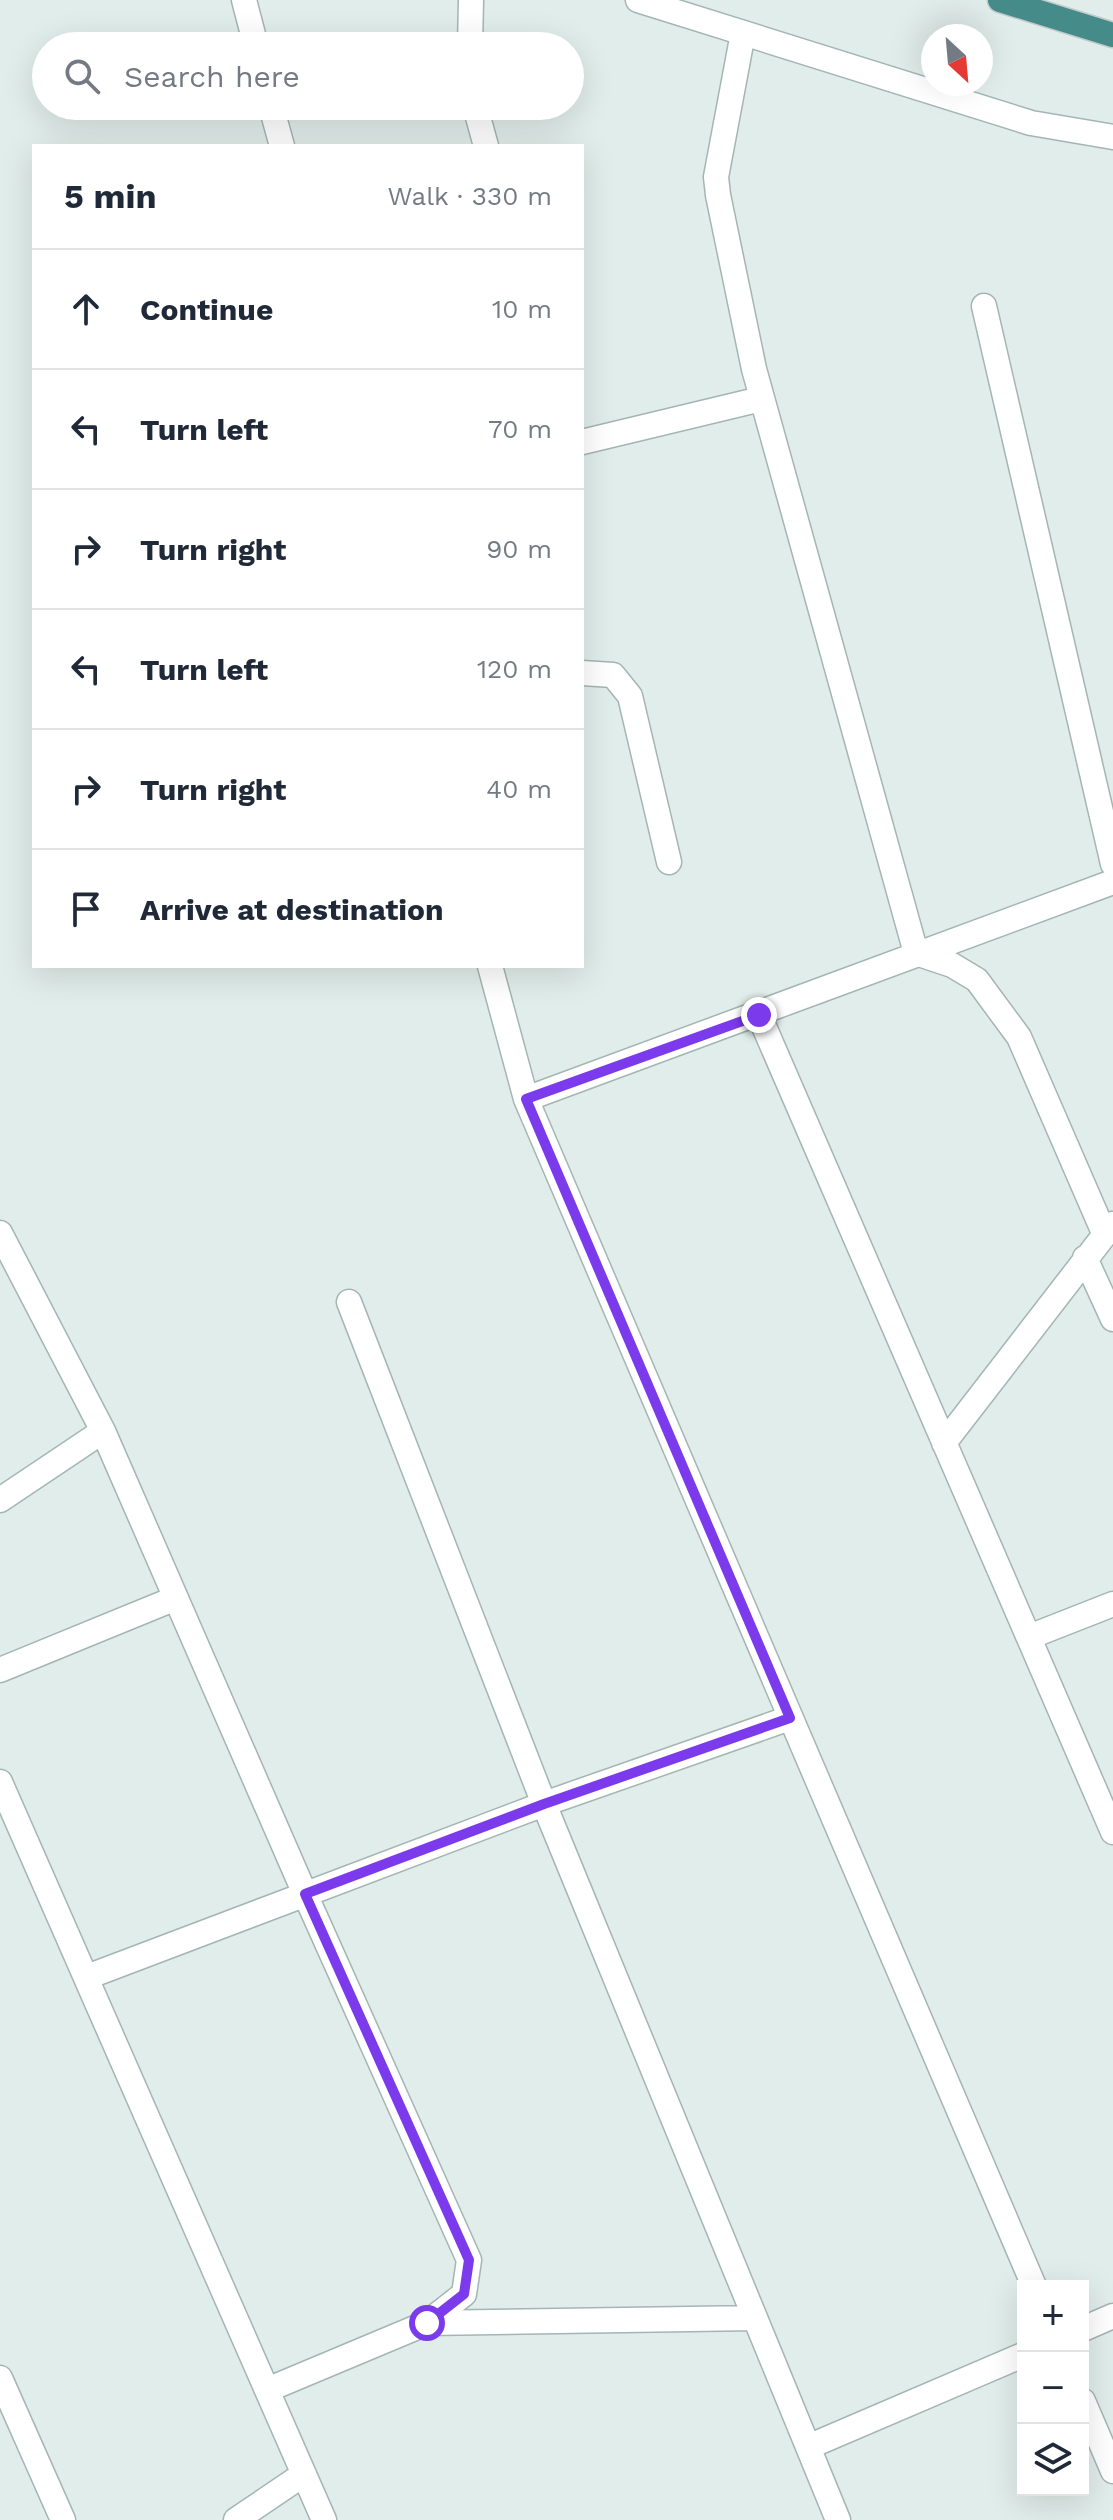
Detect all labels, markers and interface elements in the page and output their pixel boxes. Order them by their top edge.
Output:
north arrow [921,24,993,96]
search box [32,32,584,120]
icon: search [60,54,104,98]
text: Search here [124,59,300,94]
text: 5 min [64,176,157,216]
text: Walk · 330 m [387,181,552,211]
icon: ahead [64,287,108,331]
text: Continue [140,292,273,327]
text: 10 m [492,294,552,324]
icon: left [64,407,108,451]
text: Turn left [140,412,268,447]
text: 70 m [488,414,552,444]
icon: right [64,527,108,571]
text: Turn right [140,532,286,567]
text: 90 m [486,534,552,564]
icon: left [64,647,108,691]
text: Turn left [140,652,268,687]
text: 120 m [477,654,552,684]
icon: right [64,767,108,811]
text: Turn right [140,772,286,807]
text: 40 m [486,774,552,804]
icon: arrive [64,887,108,931]
text: Arrive at destination [140,892,444,927]
route end [741,997,777,1033]
map controls [1017,2280,1089,2496]
button: + [1017,2280,1089,2352]
route start [409,2305,445,2341]
button: − [1017,2352,1089,2424]
button: layers [1017,2424,1089,2496]

